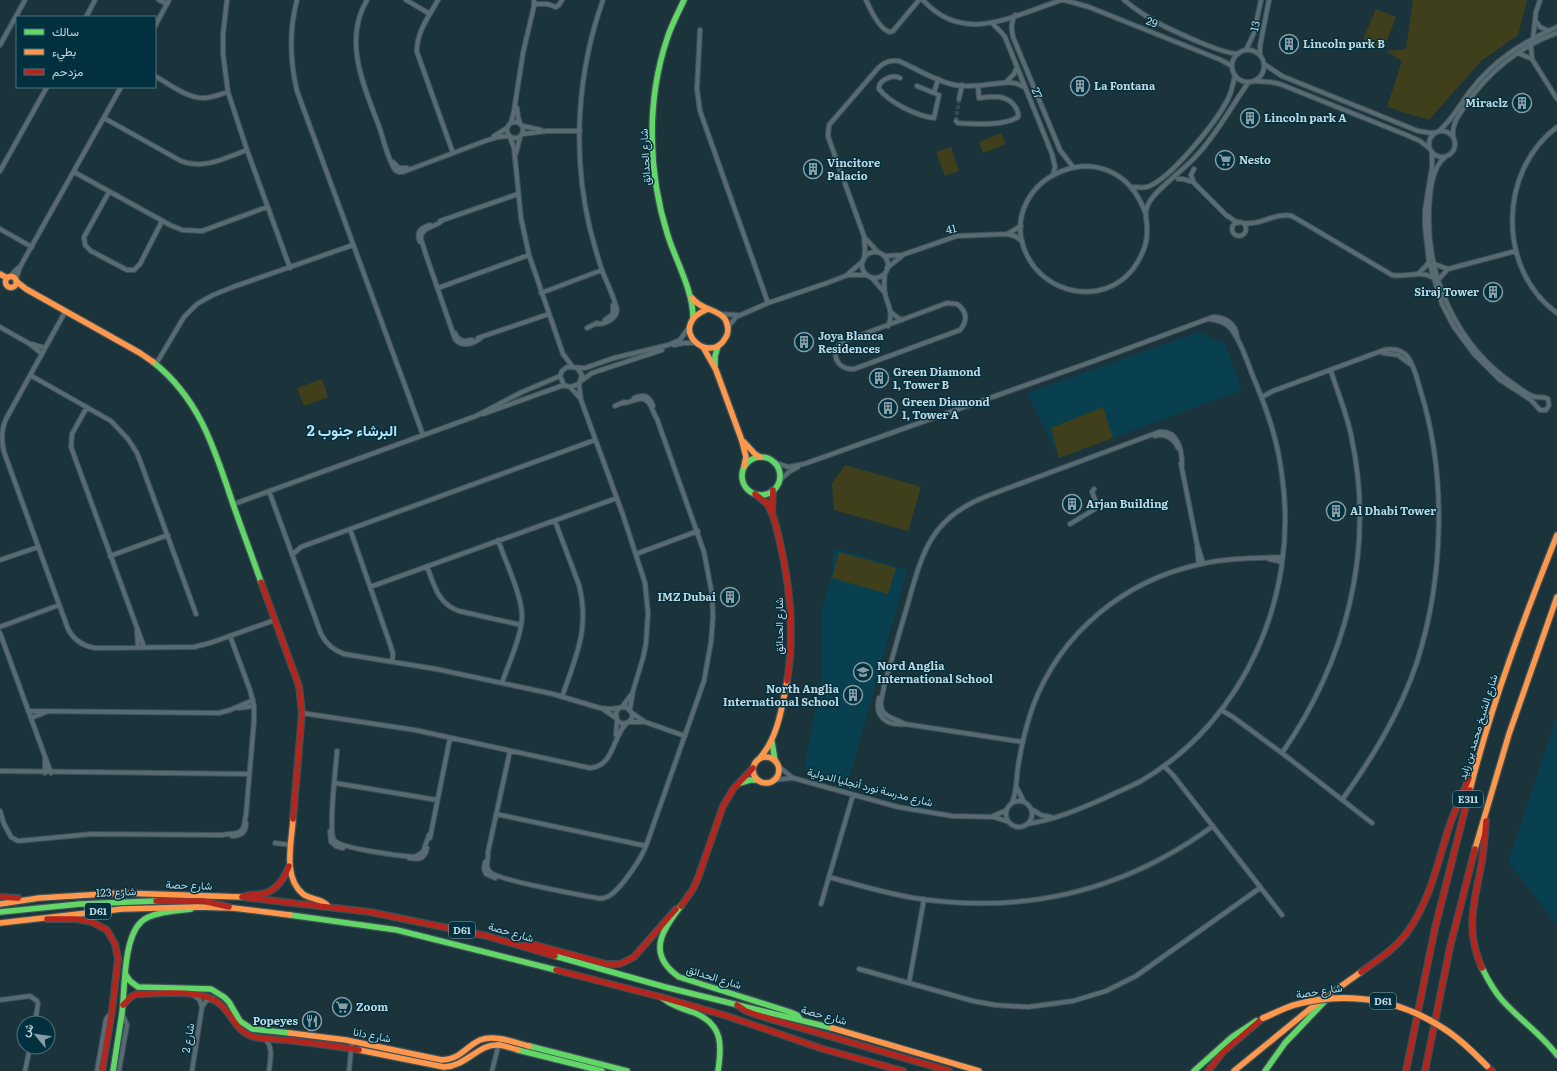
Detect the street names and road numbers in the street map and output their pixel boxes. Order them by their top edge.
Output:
street label: 29 [1144,12,1161,31]
street label: 13 [1245,19,1263,33]
street label: 27 [1028,84,1048,101]
street label: شارع الحدائق [635,128,654,186]
street label: 41 [944,219,958,237]
street label: شارع الحدائق [770,597,787,654]
street label: شارع الشيخ محمد بن زايد [1453,672,1502,782]
street label: شارع مدرسة نورد أنجليا الدولية [805,763,935,810]
road number: E311 [1453,791,1483,807]
street label: شارع حصة [165,875,213,894]
street label: شارع 123 [95,882,137,901]
road number: D61 [85,903,111,919]
street label: شارع حصة [486,917,536,946]
road number: D61 [449,922,475,938]
street label: شارع الحدائق [684,960,744,993]
street label: شارع حصة [1294,978,1344,1003]
road number: D61 [1370,993,1396,1009]
street label: شارع حصة [799,1000,849,1029]
street label: شارع 2 [177,1022,198,1054]
street label: شارع دانا [352,1023,393,1047]

